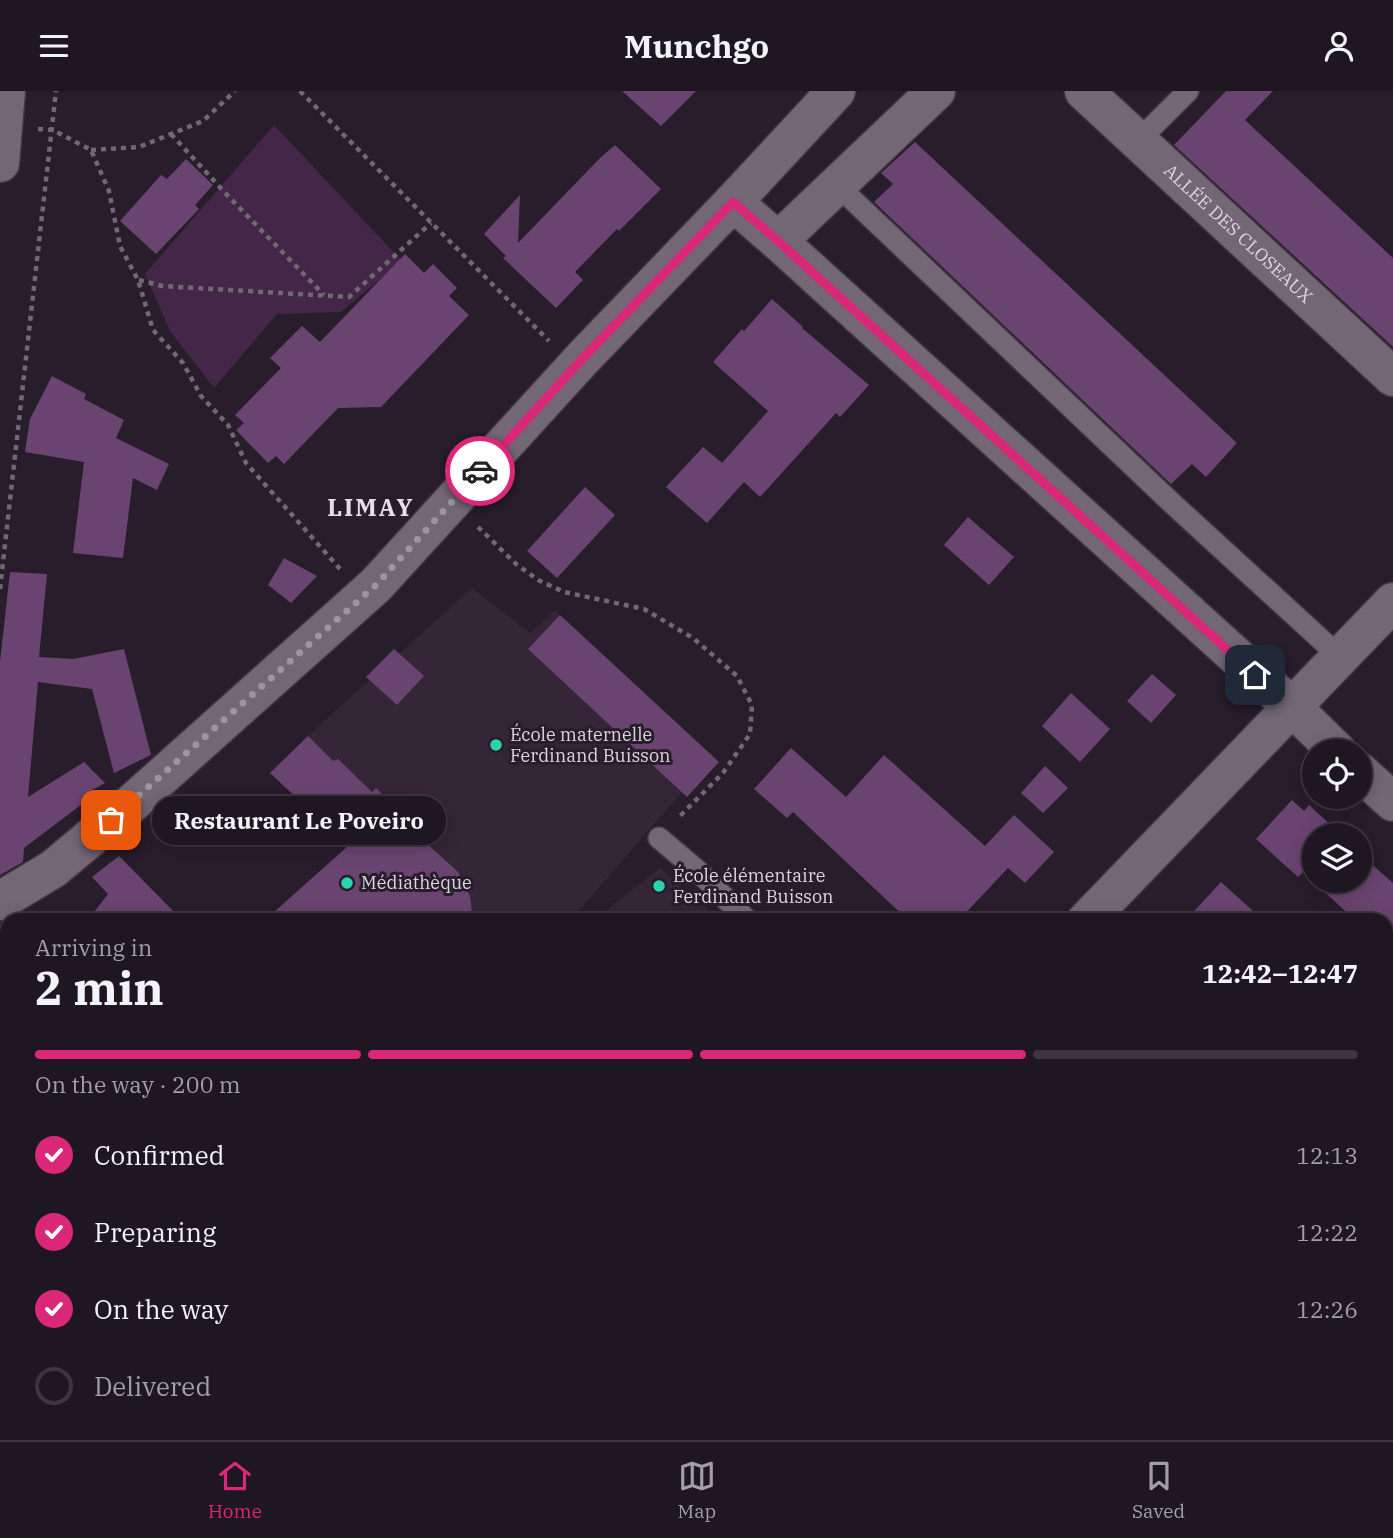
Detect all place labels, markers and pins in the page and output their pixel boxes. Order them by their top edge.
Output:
pin [1225,645,1285,705]
place label: École maternelle Ferdinand Buisson [510,723,671,767]
marker: École maternelle Ferdinand Buisson [488,737,504,753]
pin [81,790,141,850]
callout: Restaurant Le Poveiro [153,795,447,845]
place label: École élémentaire Ferdinand Buisson [673,864,834,908]
place label: Médiathèque [361,871,472,894]
marker: Médiathèque [339,875,355,891]
marker: École élémentaire Ferdinand Buisson [651,878,667,894]

